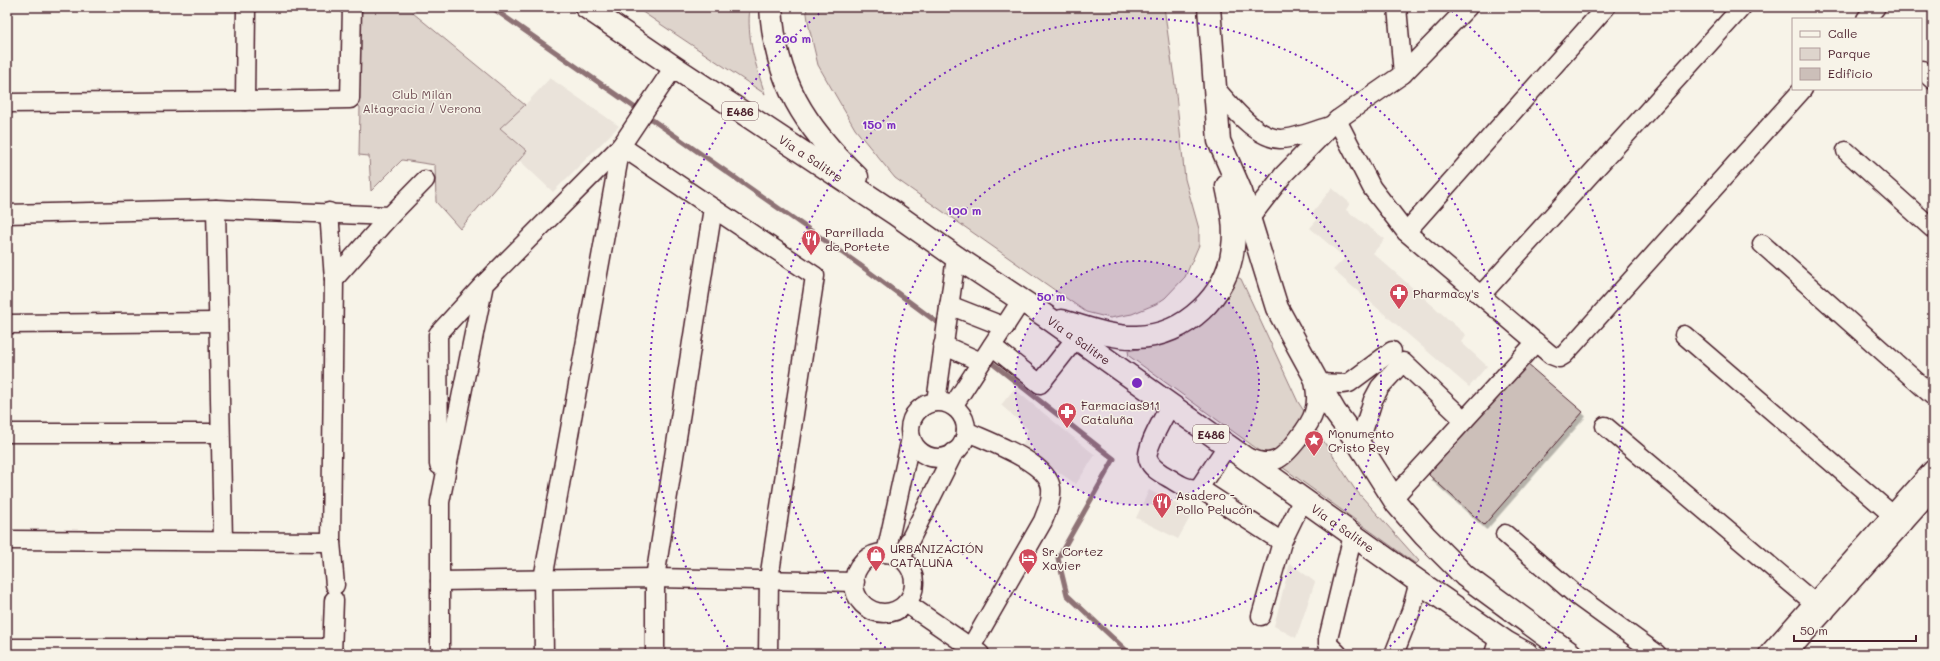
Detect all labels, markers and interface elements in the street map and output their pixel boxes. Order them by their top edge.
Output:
legend [1792,18,1922,90]
text: Calle [1828,25,1858,41]
text: 200 m [775,30,811,46]
text: Parque [1828,45,1871,61]
text: Edificio [1828,65,1872,81]
park label: Club Milán Altagracia / Verona [362,86,482,116]
road number: E486 [722,102,758,120]
text: 150 m [862,116,896,132]
street label: Vía a Salitre [776,131,846,185]
text: 100 m [947,202,981,218]
place label: Parrillada de Portete [825,224,890,254]
restaurant icon: Parrillada de Portete [800,228,822,256]
pharmacy icon: Pharmacy's [1388,282,1410,310]
place label: Pharmacy's [1413,285,1480,301]
text: 50 m [1037,288,1065,304]
street label: Vía a Salitre [1044,312,1114,368]
centre of rings [1130,376,1144,390]
place label: Farmacias911 Cataluña [1081,397,1160,427]
pharmacy icon: Farmacias911 Cataluña [1056,401,1078,429]
road number: E486 [1193,425,1229,443]
place label: Monumento Cristo Rey [1328,425,1394,455]
place icon: Monumento Cristo Rey [1303,429,1325,457]
place label: Asadero - Pollo Pelucón [1176,487,1253,517]
restaurant icon: Asadero - Pollo Pelucón [1151,491,1173,519]
street label: Vía a Salitre [1308,500,1378,556]
place label: URBANIZACIÓN CATALUÑA [890,540,983,570]
place label: Sr. Cortez Xavier [1042,543,1104,573]
shop icon: URBANIZACIÓN CATALUÑA [865,544,887,572]
hotel icon: Sr. Cortez Xavier [1017,547,1039,575]
scale bar [1794,617,1916,643]
text: 50 m [1800,622,1828,638]

